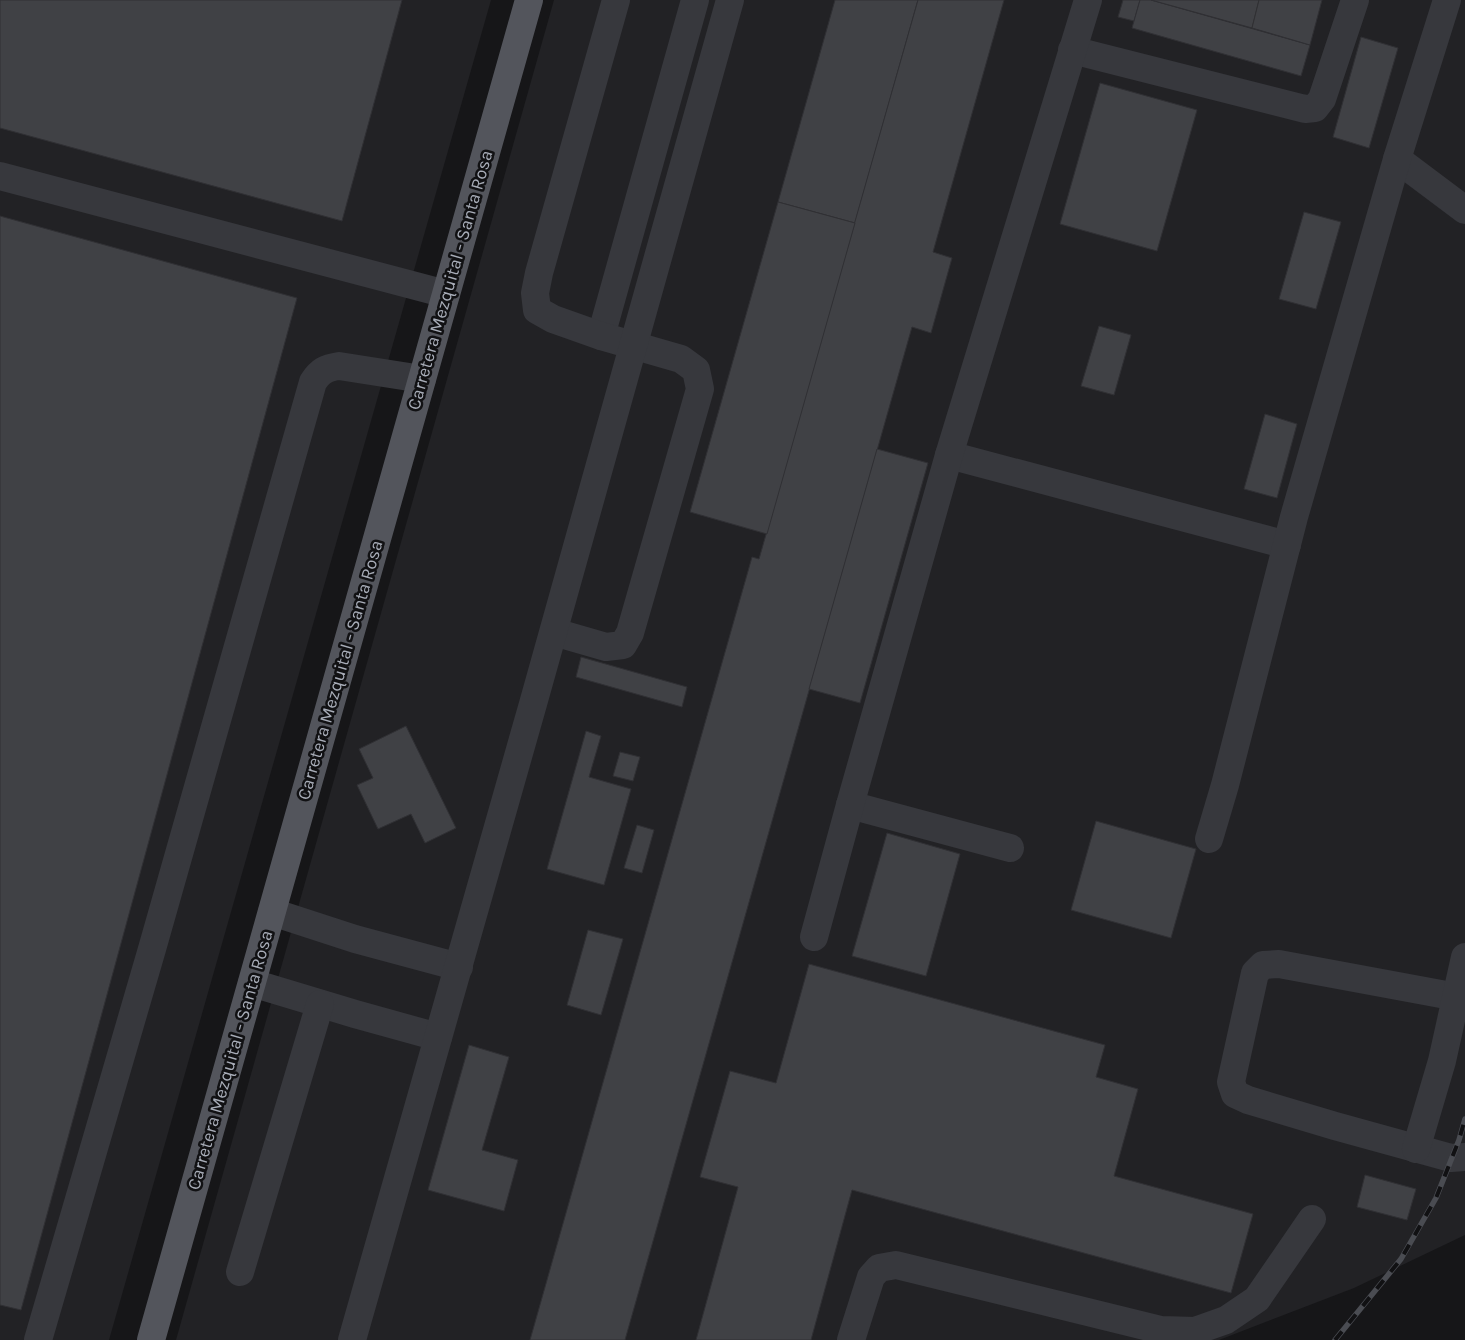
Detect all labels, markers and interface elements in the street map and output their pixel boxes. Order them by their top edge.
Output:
street label: Carretera Mezquital - Santa Rosa [402,148,498,412]
street label: Carretera Mezquital - Santa Rosa [292,538,388,802]
street label: Carretera Mezquital - Santa Rosa [182,928,278,1192]

